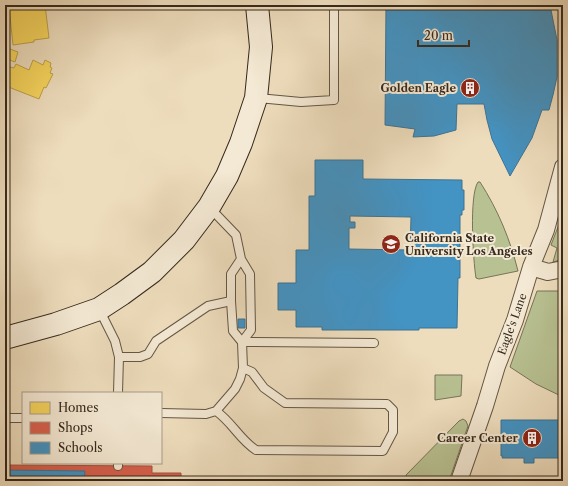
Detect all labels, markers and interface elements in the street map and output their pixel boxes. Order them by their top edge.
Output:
scale bar [418,22,469,48]
text: 20 m [424,28,453,43]
building icon: Golden Eagle [459,77,481,99]
place label: Golden Eagle [380,81,456,95]
place label: California State University Los Angeles [405,231,533,258]
school or university icon: California State University Los Angeles [380,233,402,255]
street label: Eagle's Lane [494,291,530,357]
legend [22,392,162,464]
text: Homes [58,400,98,415]
text: Shops [58,420,93,435]
building icon: Career Center [521,427,543,449]
place label: Career Center [437,431,519,445]
text: Schools [58,440,103,455]

